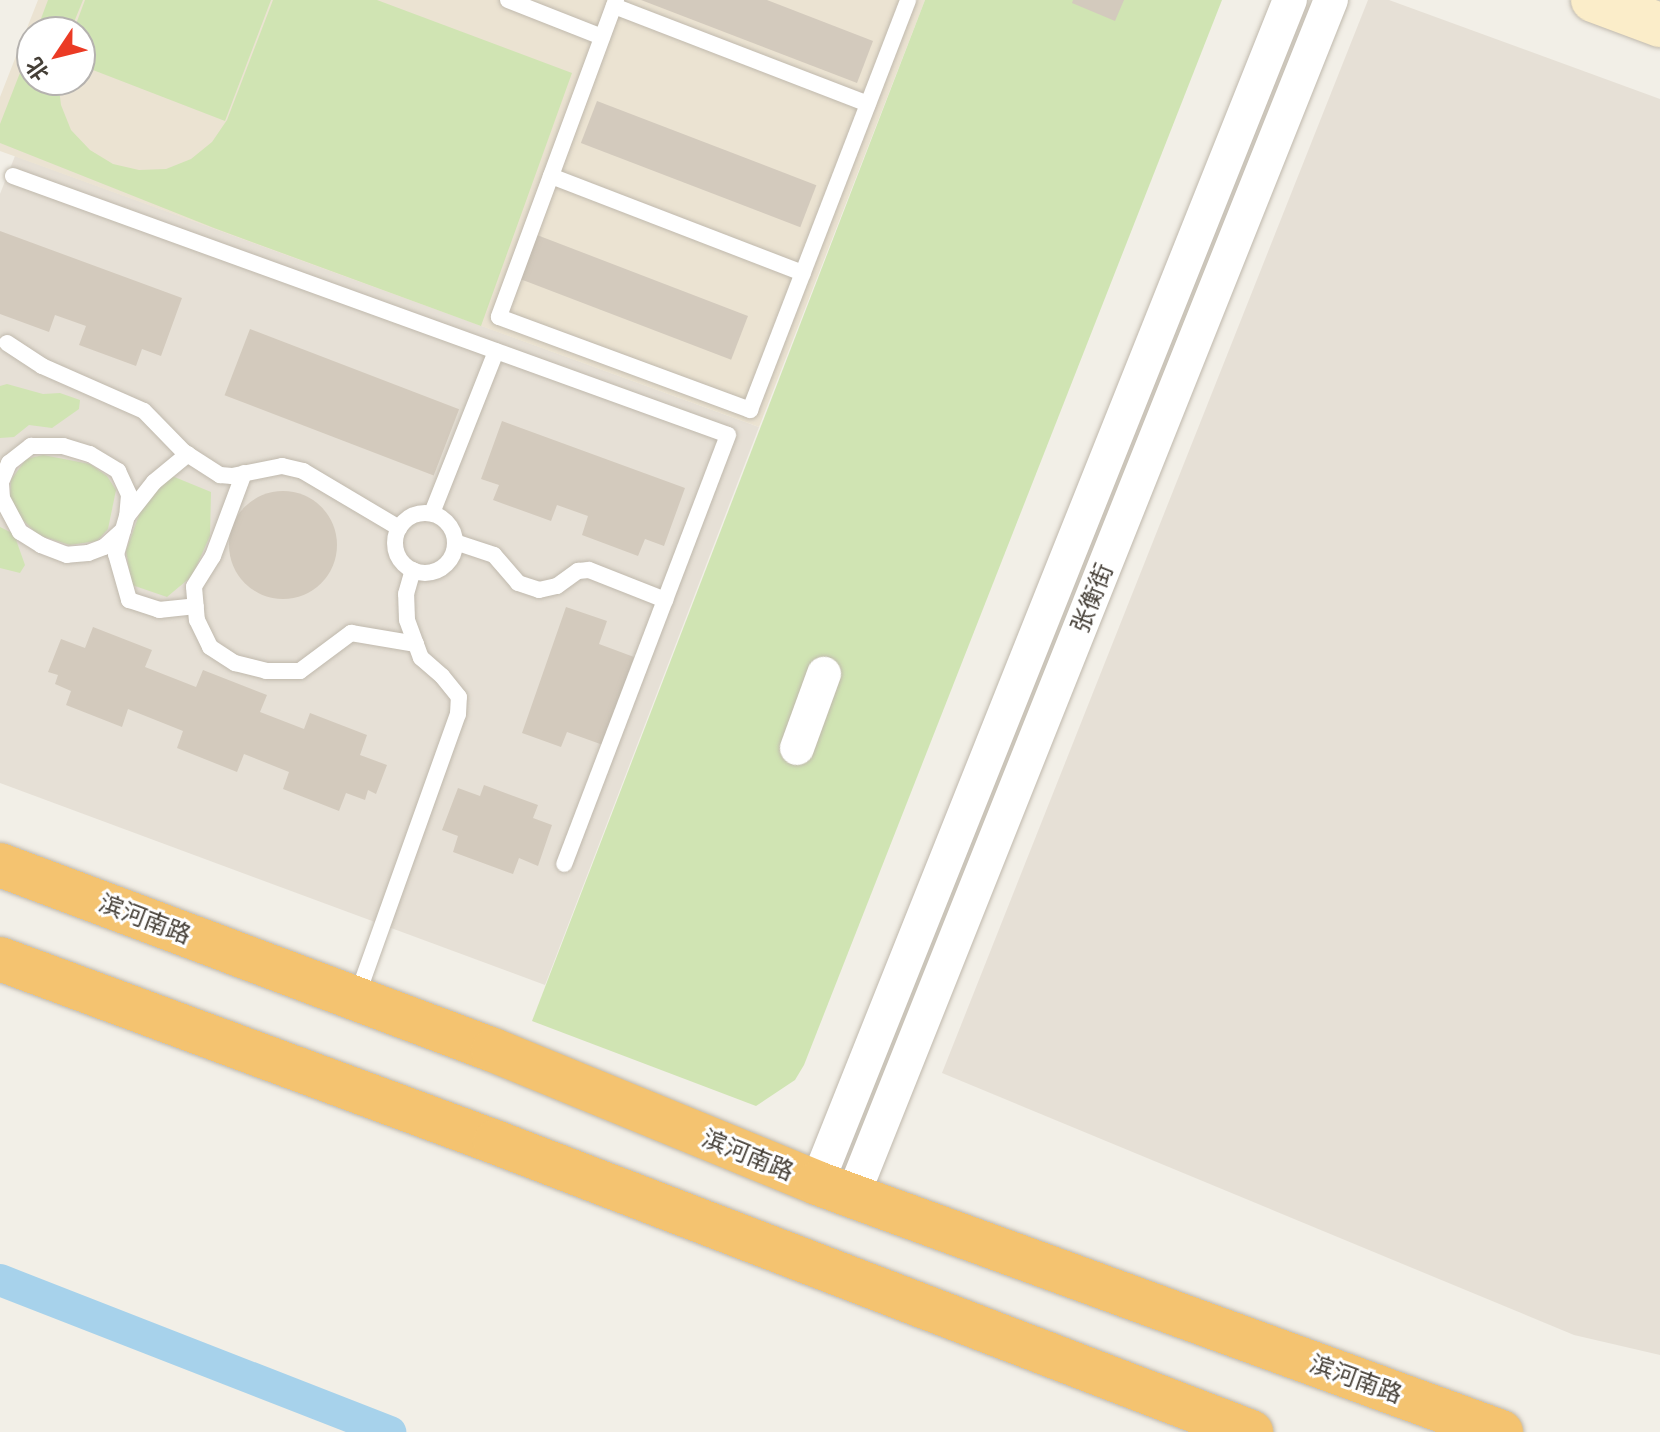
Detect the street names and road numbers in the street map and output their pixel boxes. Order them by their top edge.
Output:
street label: 张衡街 [1065,559,1119,637]
street label: 滨河南路 [95,888,195,950]
street label: 滨河南路 [698,1124,798,1186]
street label: 滨河南路 [1306,1349,1406,1409]

